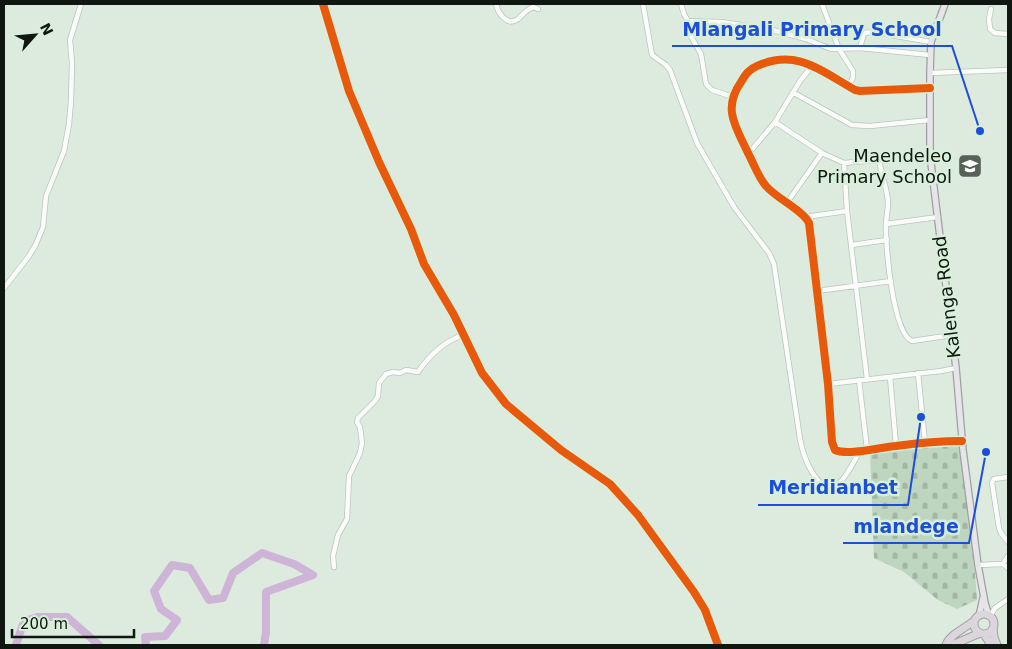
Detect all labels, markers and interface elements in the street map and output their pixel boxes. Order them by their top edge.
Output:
north arrow [10,10,60,60]
callout: Mlangali Primary School [672,12,952,46]
text: Mlangali Primary School [682,18,942,40]
text: N [37,20,56,38]
place label: Maendeleo Primary School [817,145,952,187]
school or university icon: Maendeleo Primary School [957,153,983,179]
street label: Kalenga Road [929,235,964,360]
callout: Meridianbet [758,471,908,505]
text: Meridianbet [768,476,898,498]
callout: mlandege [843,509,969,543]
text: mlandege [853,515,959,537]
scale bar [12,606,135,638]
text: 200 m [20,615,68,633]

